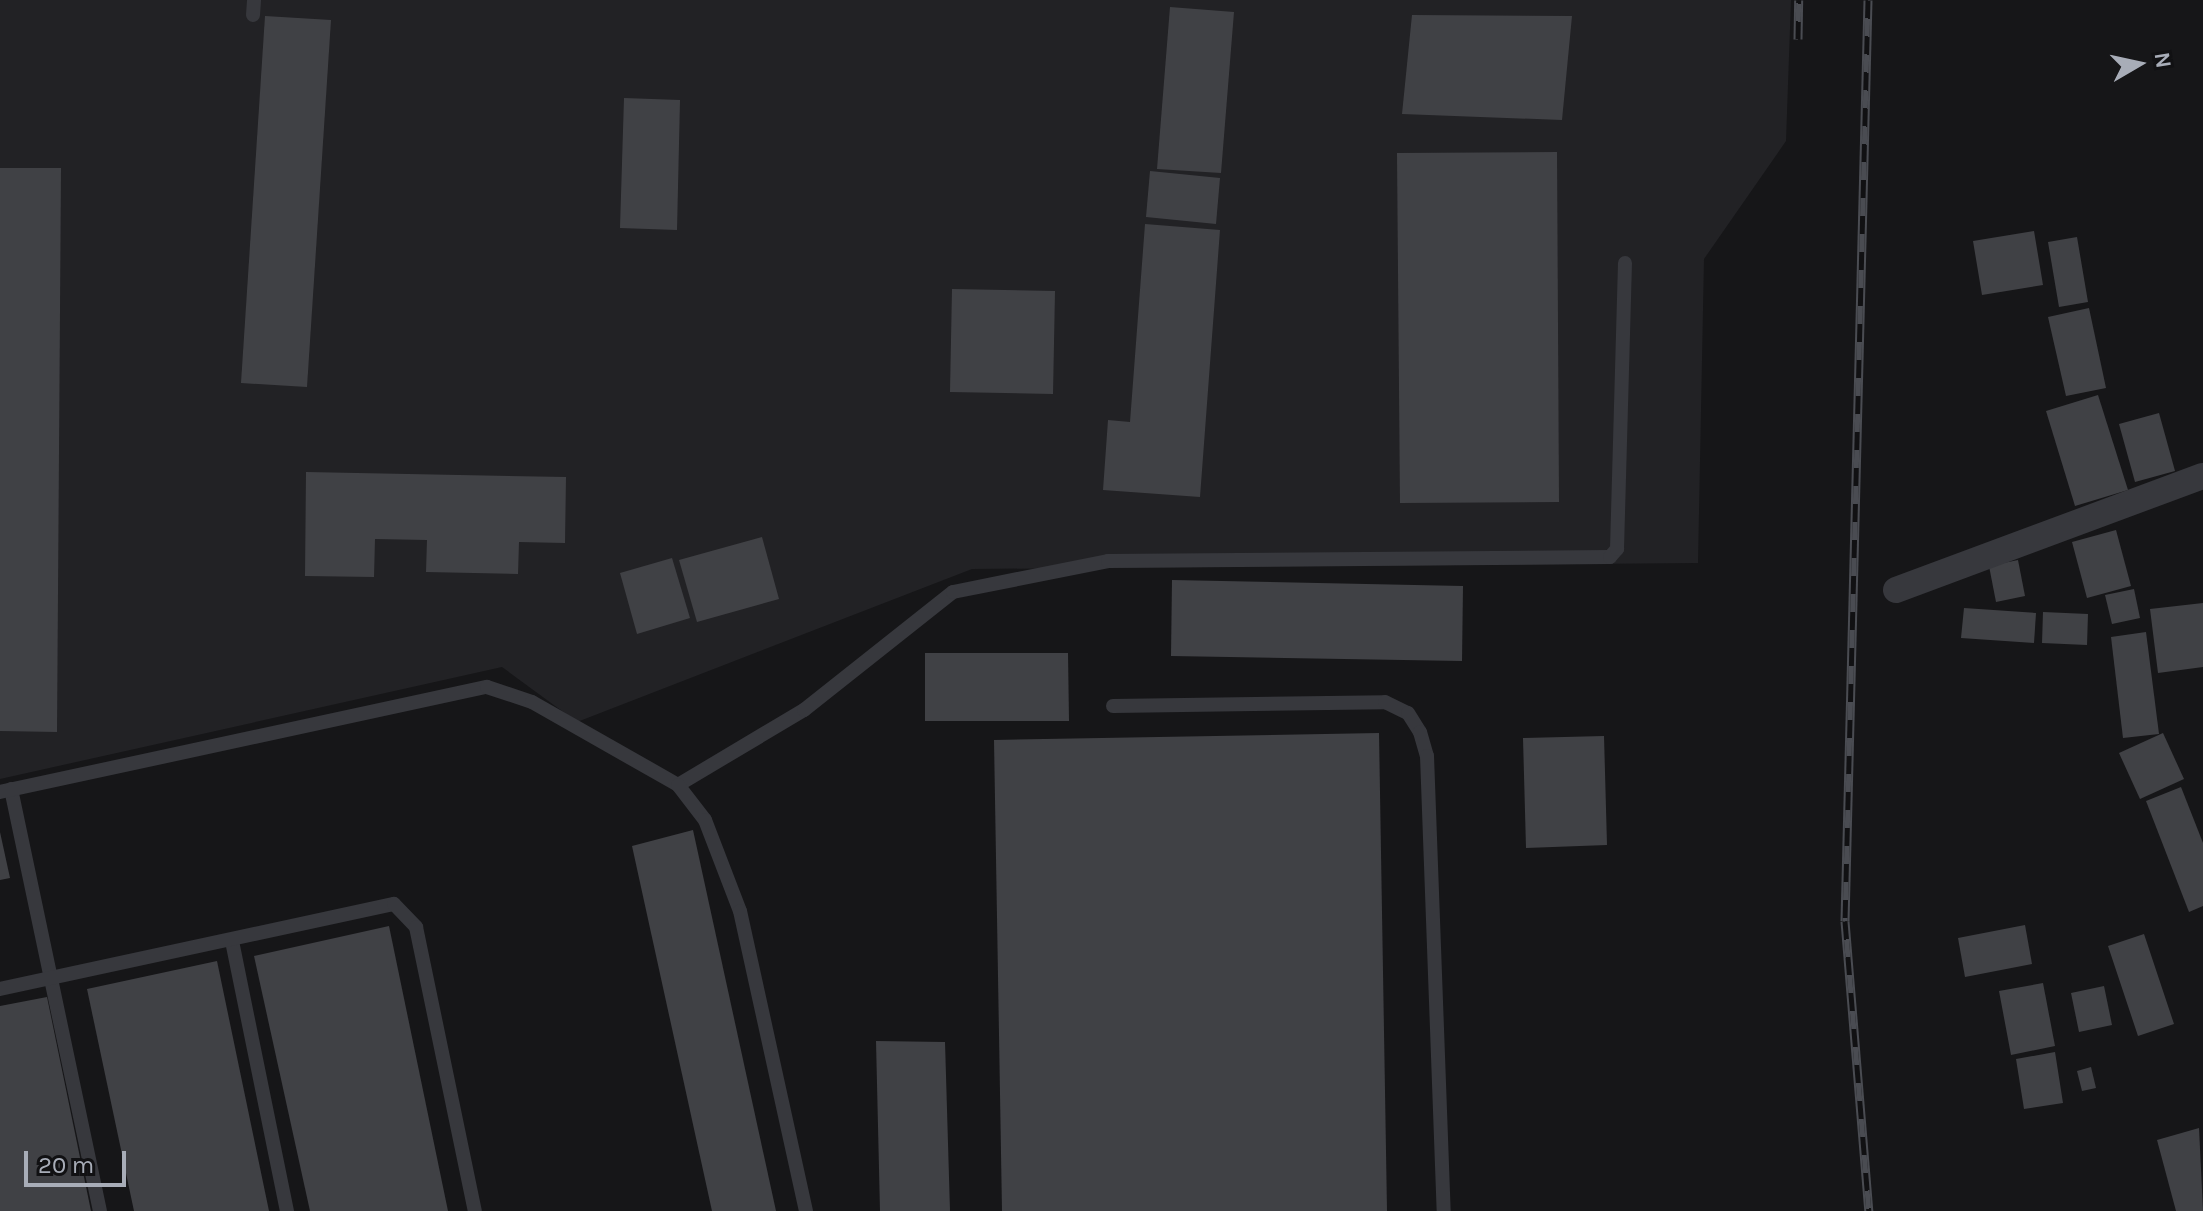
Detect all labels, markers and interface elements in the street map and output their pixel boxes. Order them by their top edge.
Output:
north arrow [2099,24,2179,104]
text: N [2149,50,2177,70]
scale bar [28,1135,130,1185]
text: 20 m [38,1151,94,1179]

